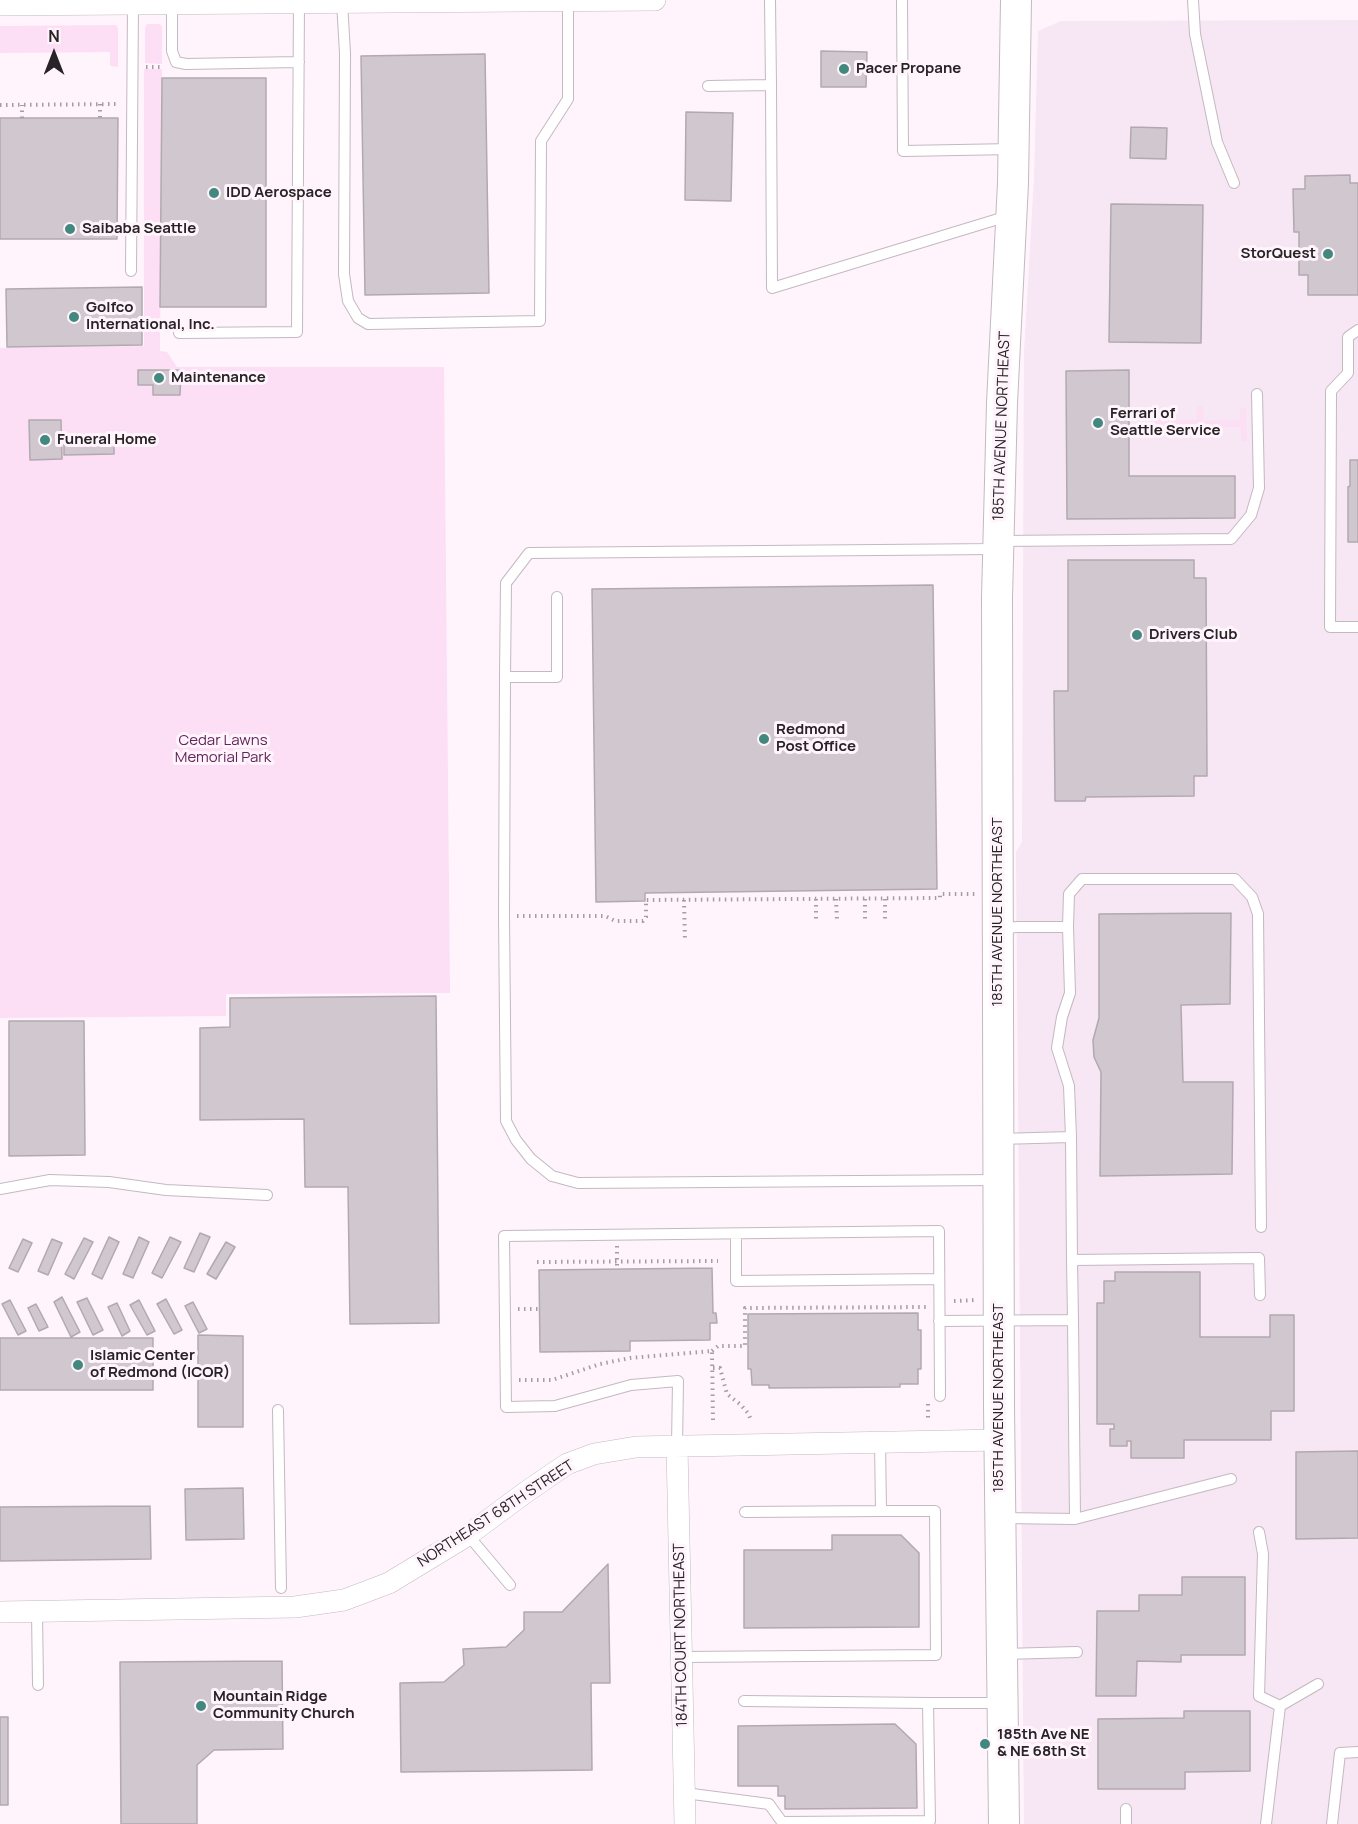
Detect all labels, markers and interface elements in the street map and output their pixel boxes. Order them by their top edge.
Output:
north arrow [24,24,84,84]
text: N [48,25,60,47]
place label: Pacer Propane [856,60,961,78]
marker: Pacer Propane [837,62,851,76]
place label: IDD Aerospace [226,184,332,202]
marker: IDD Aerospace [207,186,221,200]
place label: Saibaba Seattle [82,220,196,238]
marker: Saibaba Seattle [63,222,77,236]
place label: StorQuest [1241,245,1316,263]
marker: StorQuest [1321,247,1335,261]
place label: Golfco International, Inc. [86,299,215,334]
marker: Golfco International, Inc. [67,310,81,324]
street label: 185TH AVENUE NORTHEAST [990,331,1014,521]
place label: Maintenance [171,369,266,387]
marker: Maintenance [152,371,166,385]
place label: Ferrari of Seattle Service [1110,405,1221,440]
marker: Ferrari of Seattle Service [1091,416,1105,430]
place label: Funeral Home [57,431,157,449]
marker: Funeral Home [38,433,52,447]
place label: Drivers Club [1149,626,1237,644]
marker: Drivers Club [1130,628,1144,642]
place label: Redmond Post Office [776,721,856,756]
park label: Cedar Lawns Memorial Park [175,732,271,767]
marker: Redmond Post Office [757,732,771,746]
street label: 185TH AVENUE NORTHEAST [989,817,1007,1007]
street label: 185TH AVENUE NORTHEAST [990,1303,1008,1493]
place label: Islamic Center of Redmond (ICOR) [90,1347,230,1382]
marker: Islamic Center of Redmond (ICOR) [71,1358,85,1372]
street label: NORTHEAST 68TH STREET [414,1457,578,1571]
street label: 184TH COURT NORTHEAST [670,1543,692,1727]
place label: Mountain Ridge Community Church [213,1688,355,1723]
marker: Mountain Ridge Community Church [194,1699,208,1713]
place label: 185th Ave NE & NE 68th St [997,1726,1089,1761]
marker: 185th Ave NE & NE 68th St [978,1737,992,1751]

